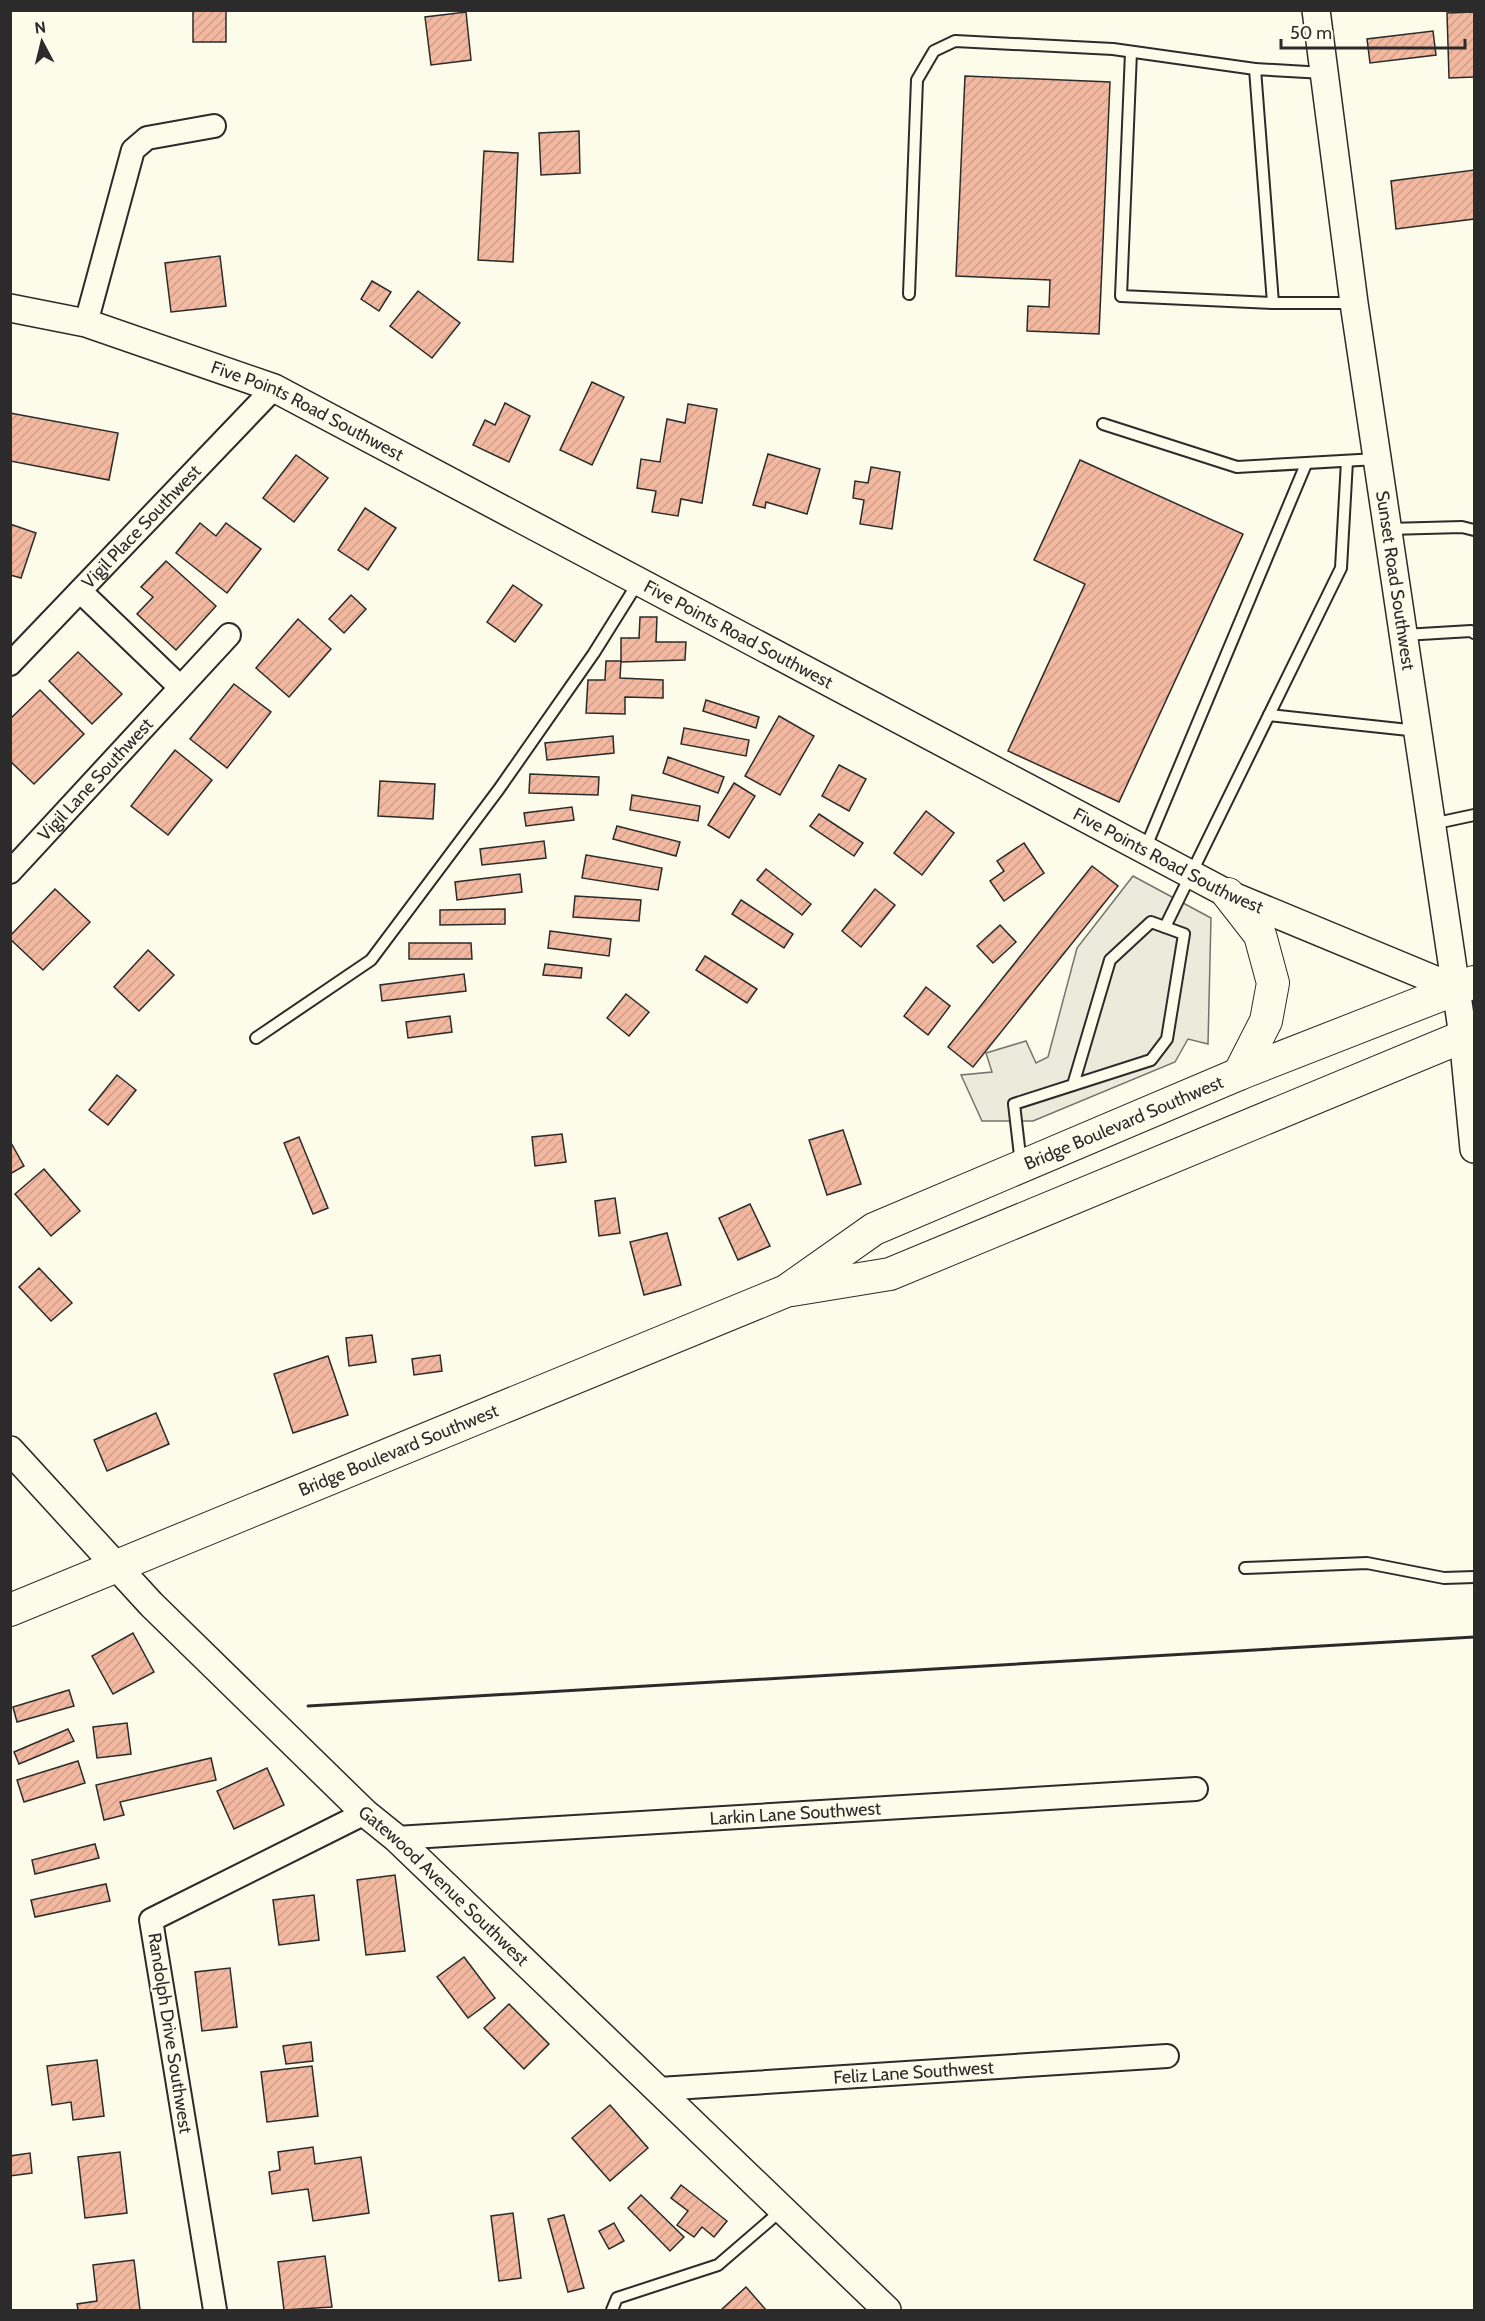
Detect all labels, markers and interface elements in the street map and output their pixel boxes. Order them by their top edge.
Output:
north arrow [12,12,72,72]
scale bar [1281,12,1466,50]
text: N [33,17,47,38]
text: 50 m [1290,22,1332,44]
street label: Five Points Road Southwest [208,356,407,466]
street label: Vigil Place Southwest [77,460,206,593]
street label: Sunset Road Southwest [1371,489,1419,672]
street label: Five Points Road Southwest [640,575,837,693]
street label: Vigil Lane Southwest [33,713,158,845]
street label: Five Points Road Southwest [1069,803,1267,918]
street label: Bridge Boulevard Southwest [1021,1071,1227,1175]
street label: Bridge Boulevard Southwest [295,1399,502,1501]
street label: Larkin Lane Southwest [709,1797,882,1830]
street label: Gatewood Avenue Southwest [354,1801,533,1971]
street label: Randolph Drive Southwest [143,1931,197,2135]
street label: Feliz Lane Southwest [833,2056,994,2089]

